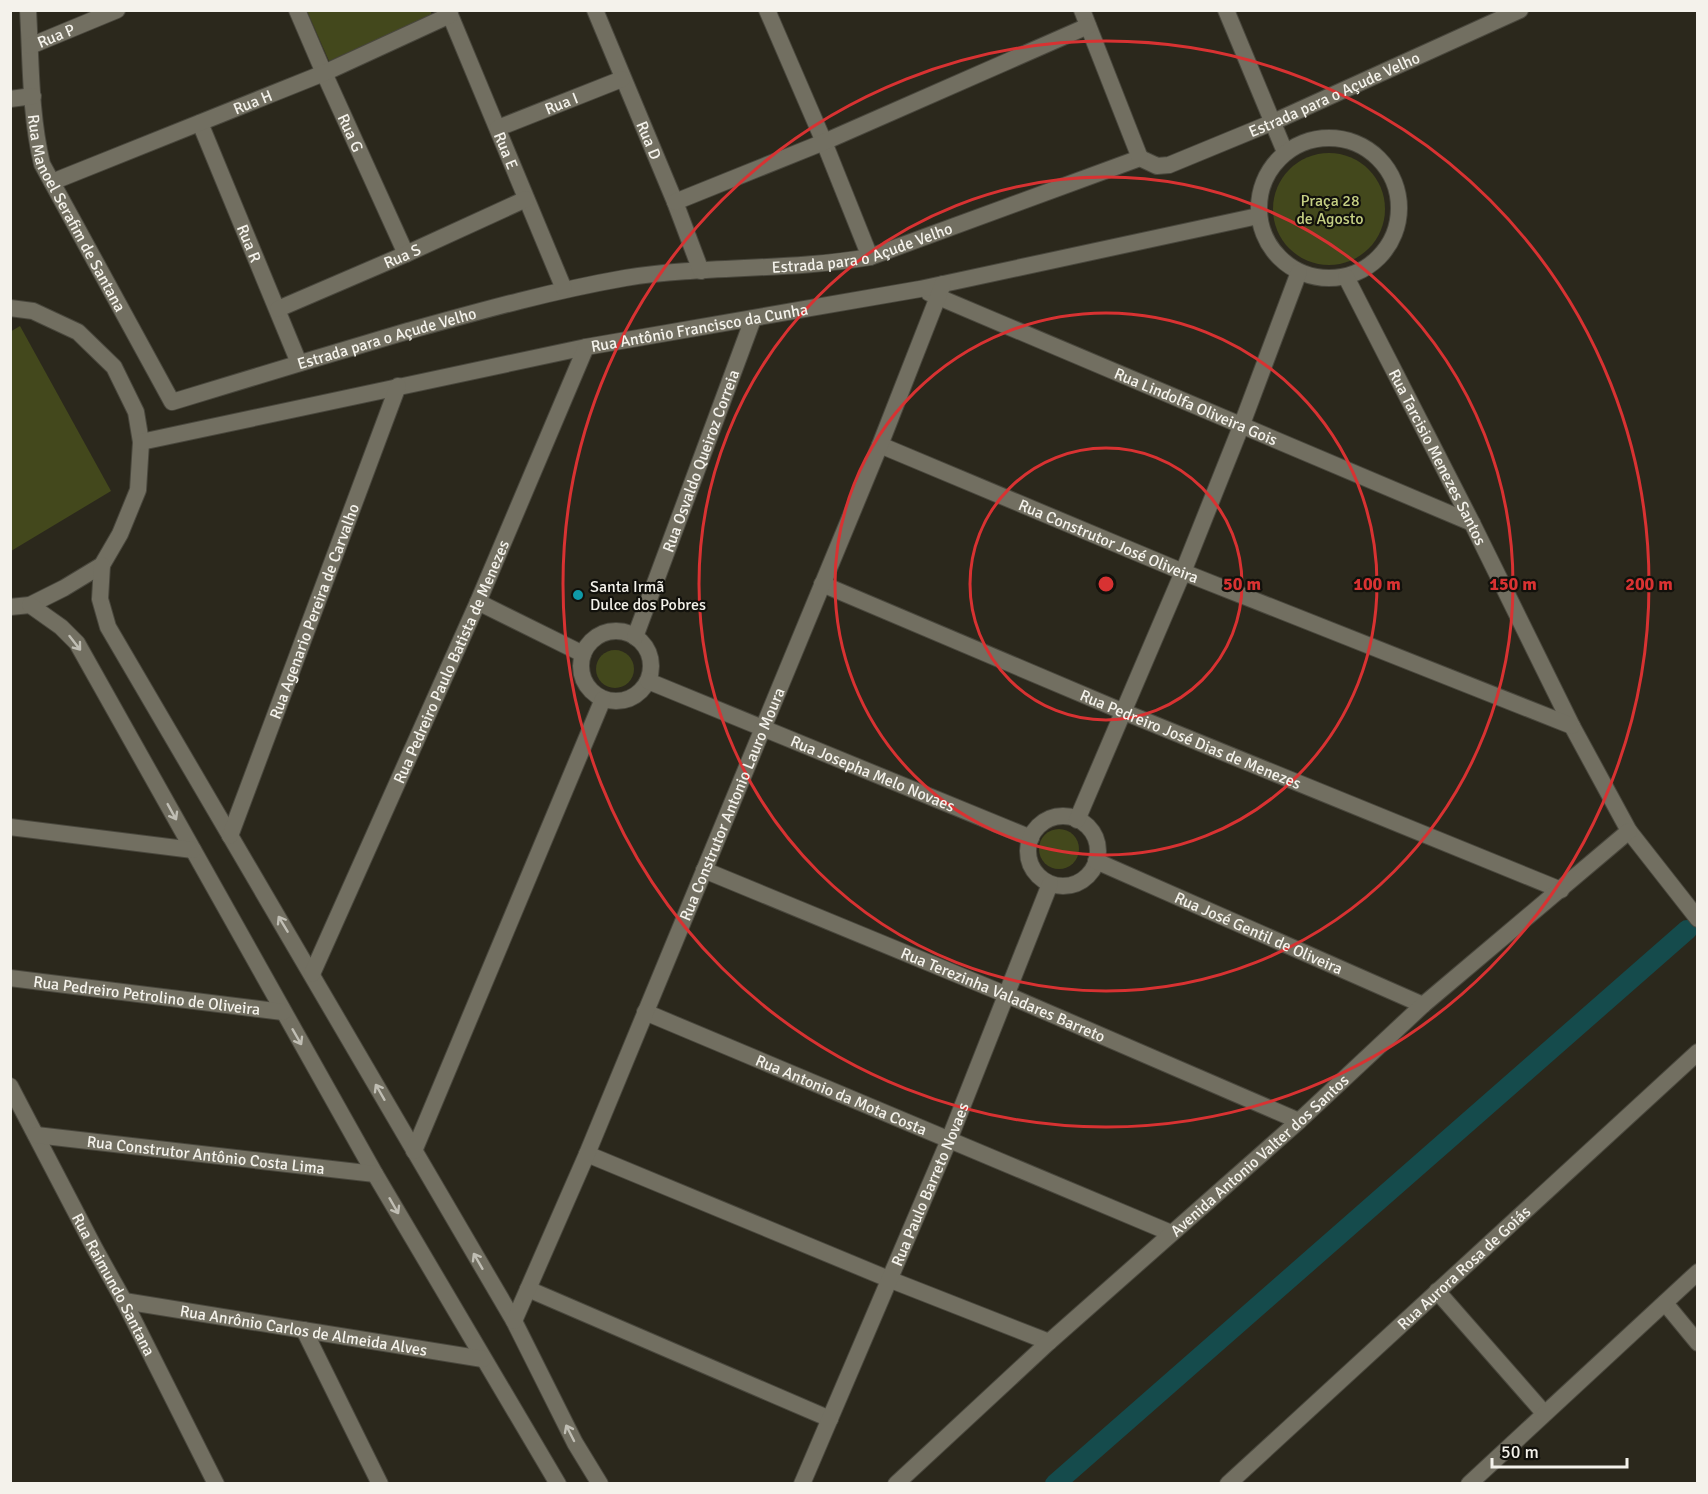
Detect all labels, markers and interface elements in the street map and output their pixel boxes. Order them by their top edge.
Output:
street label: Rua P [35,20,78,53]
street label: Estrada para o Açude Velho [1246,48,1423,142]
street label: Rua H [230,86,275,119]
street label: Rua I [542,88,581,120]
street label: Rua G [333,111,367,155]
street label: Rua Manoel Serafim de Santana [23,113,130,315]
street label: Rua D [631,118,665,163]
street label: Rua E [489,129,522,172]
park label: Praça 28 de Agosto [1296,191,1364,229]
street label: Estrada para o Açude Velho [771,219,955,278]
street label: Rua R [232,222,266,266]
street label: Rua S [381,240,424,273]
street label: Rua Antônio Francisco da Cunha [589,300,810,357]
street label: Estrada para o Açude Velho [295,304,479,374]
street label: Rua Lindolfa Oliveira Gois [1111,364,1280,450]
street label: Rua Tarcisio Menezes Santos [1384,366,1490,549]
street label: Rua Osvaldo Queiroz Correia [658,367,744,555]
street label: Rua Construtor José Oliveira [1015,495,1201,588]
street label: Rua Agenario Pereira de Carvalho [266,501,364,722]
street label: Rua Pedreiro Paulo Batista de Menezes [389,537,514,787]
text: 50 m [1223,573,1261,595]
text: 100 m [1353,573,1401,595]
text: 150 m [1489,573,1537,595]
text: 200 m [1625,573,1673,595]
centre of rings [1096,574,1116,594]
place label: Santa Irmã Dulce dos Pobres [590,577,706,615]
marker: Santa Irmã Dulce dos Pobres [571,588,585,602]
one-way arrow [68,634,81,650]
street label: Rua Construtor Antonio Lauro Moura [675,685,790,924]
street label: Rua Pedreiro José Dias de Menezes [1077,686,1304,794]
street label: Rua Josepha Melo Novaes [787,732,958,817]
one-way arrow [166,803,178,820]
street label: Rua José Gentil de Oliveira [1171,888,1346,979]
one-way arrow [276,916,288,933]
street label: Rua Terezinha Valadares Barreto [898,943,1108,1047]
street label: Rua Pedreiro Petrolino de Oliveira [32,972,262,1020]
one-way arrow [291,1028,303,1045]
street label: Rua Antonio da Mota Costa [752,1051,930,1140]
street label: Avenida Antonio Valter dos Santos [1166,1071,1353,1241]
one-way arrow [374,1084,385,1102]
street label: Rua Paulo Barreto Novaes [887,1100,974,1269]
street label: Rua Construtor Antônio Costa Lima [86,1132,326,1179]
one-way arrow [388,1197,400,1214]
street label: Rua Aurora Rosa de Goiás [1393,1202,1535,1334]
street label: Rua Raimundo Santana [67,1210,159,1360]
one-way arrow [472,1253,484,1270]
street label: Rua Anrônio Carlos de Almeida Alves [179,1301,428,1361]
one-way arrow [564,1425,576,1442]
scale bar [1492,1431,1627,1469]
text: 50 m [1501,1441,1539,1463]

